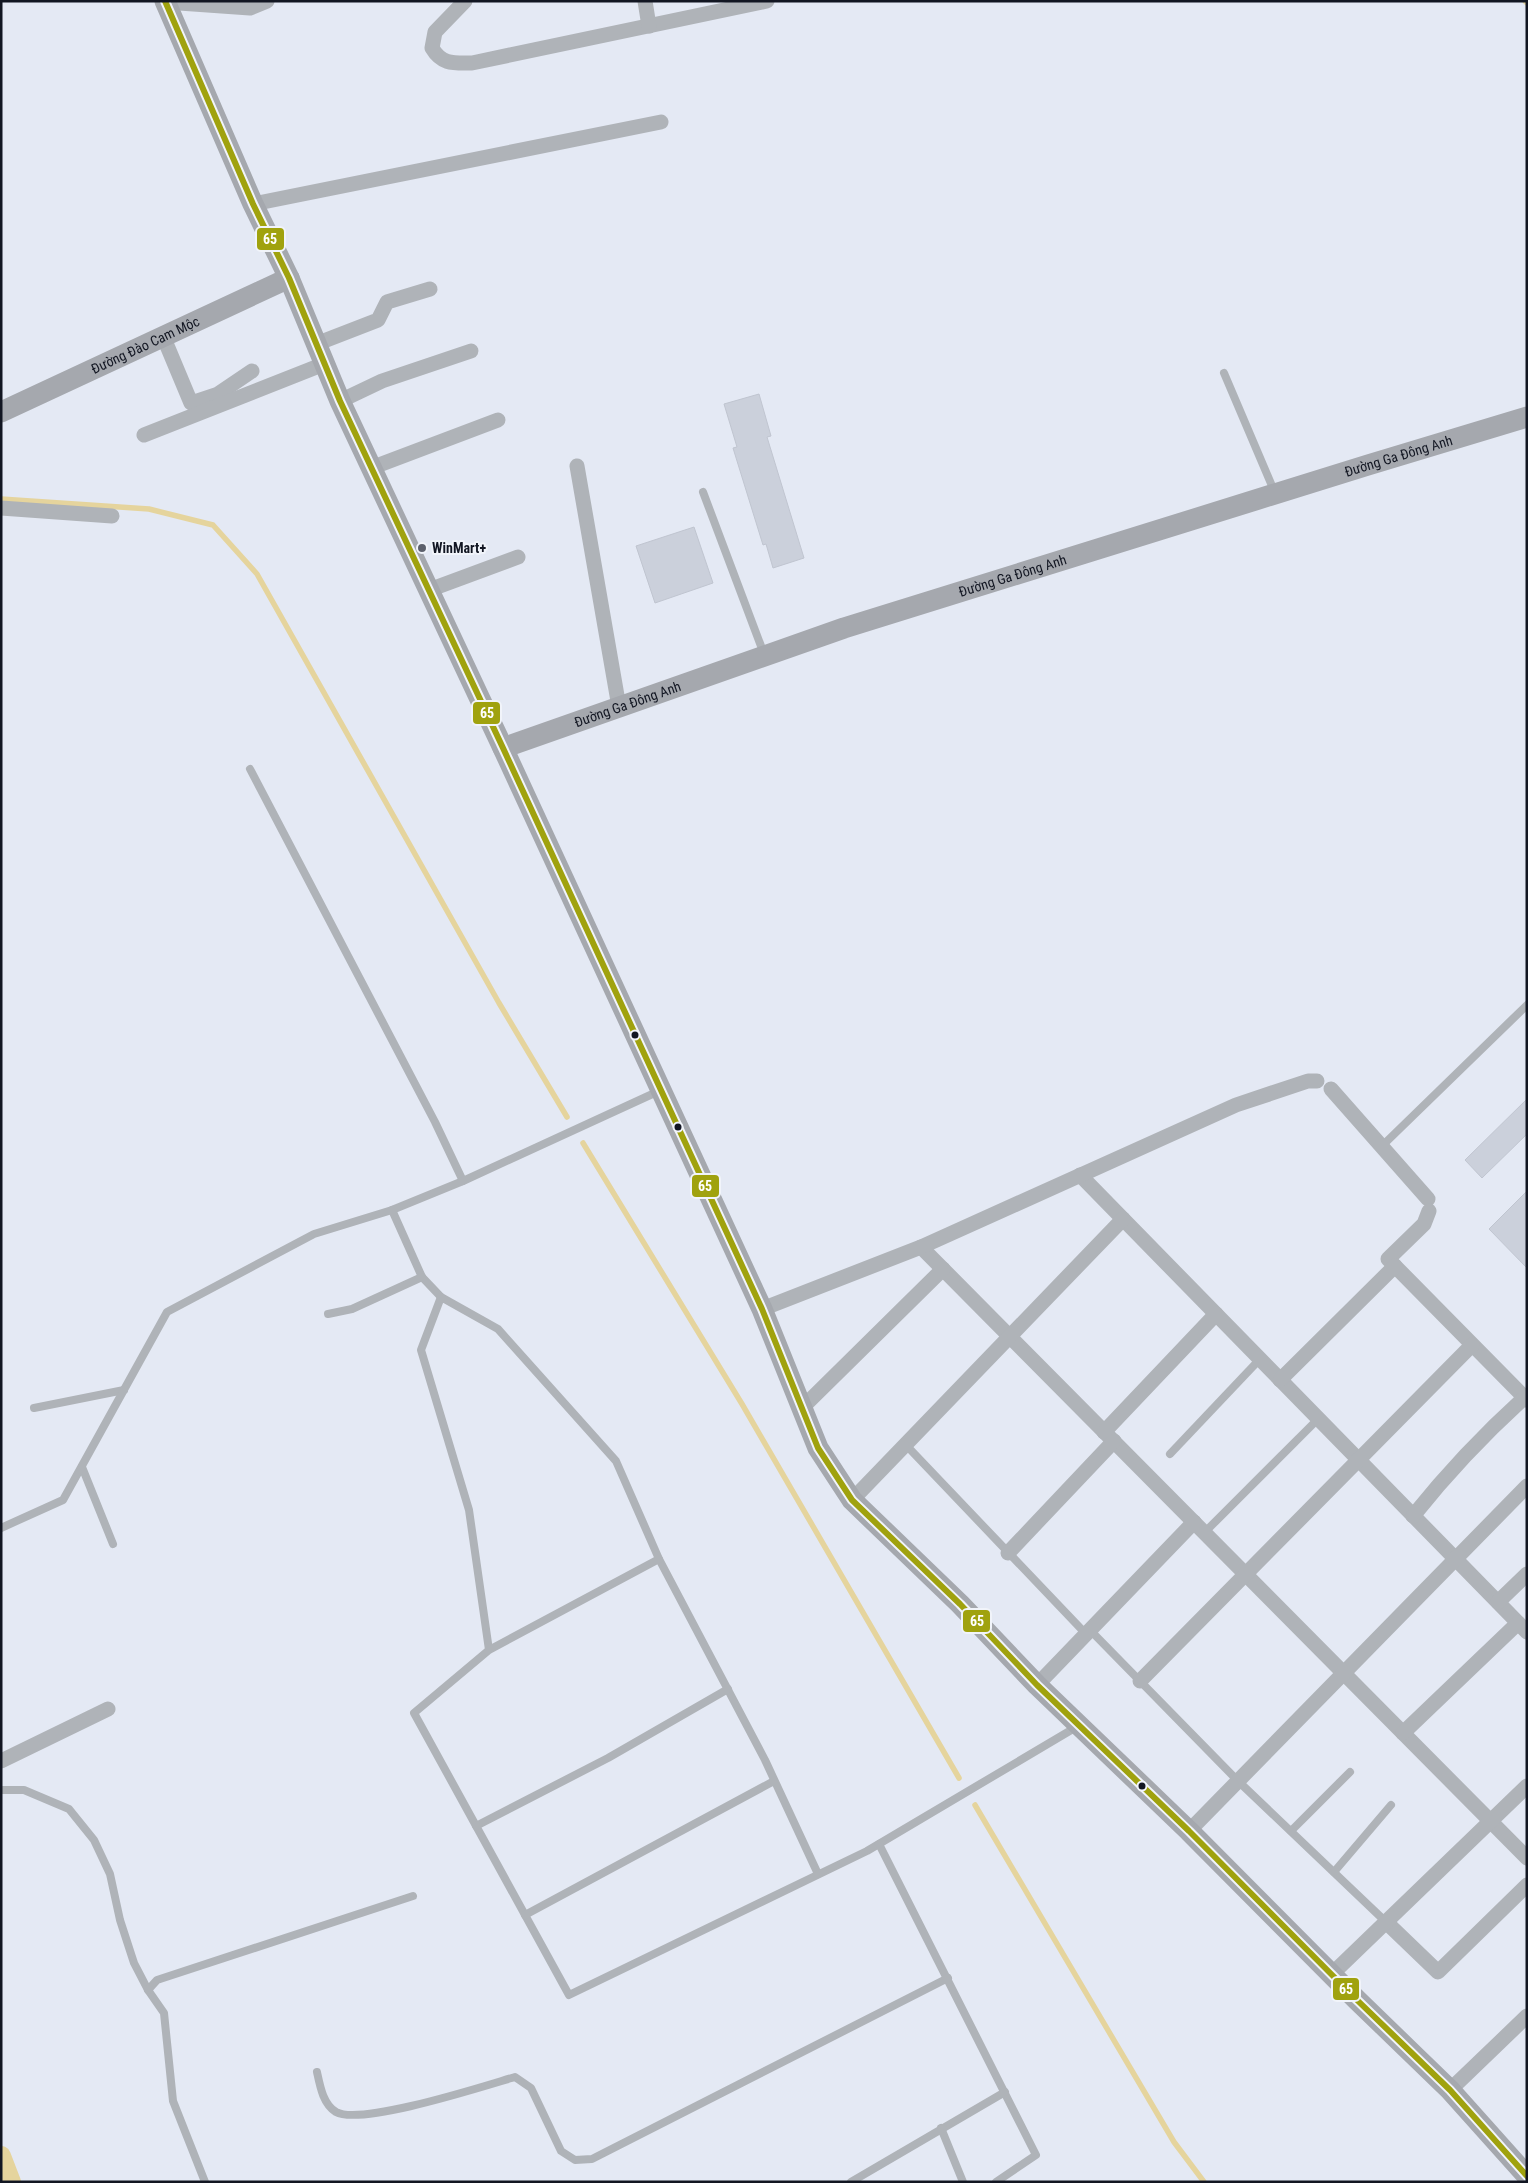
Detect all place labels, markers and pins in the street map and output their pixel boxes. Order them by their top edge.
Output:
place label: WinMart+ [432,540,486,556]
marker: WinMart+ [416,542,428,554]
unlabelled marker [630,1030,640,1040]
unlabelled marker [673,1122,683,1132]
unlabelled marker [1137,1781,1147,1791]

